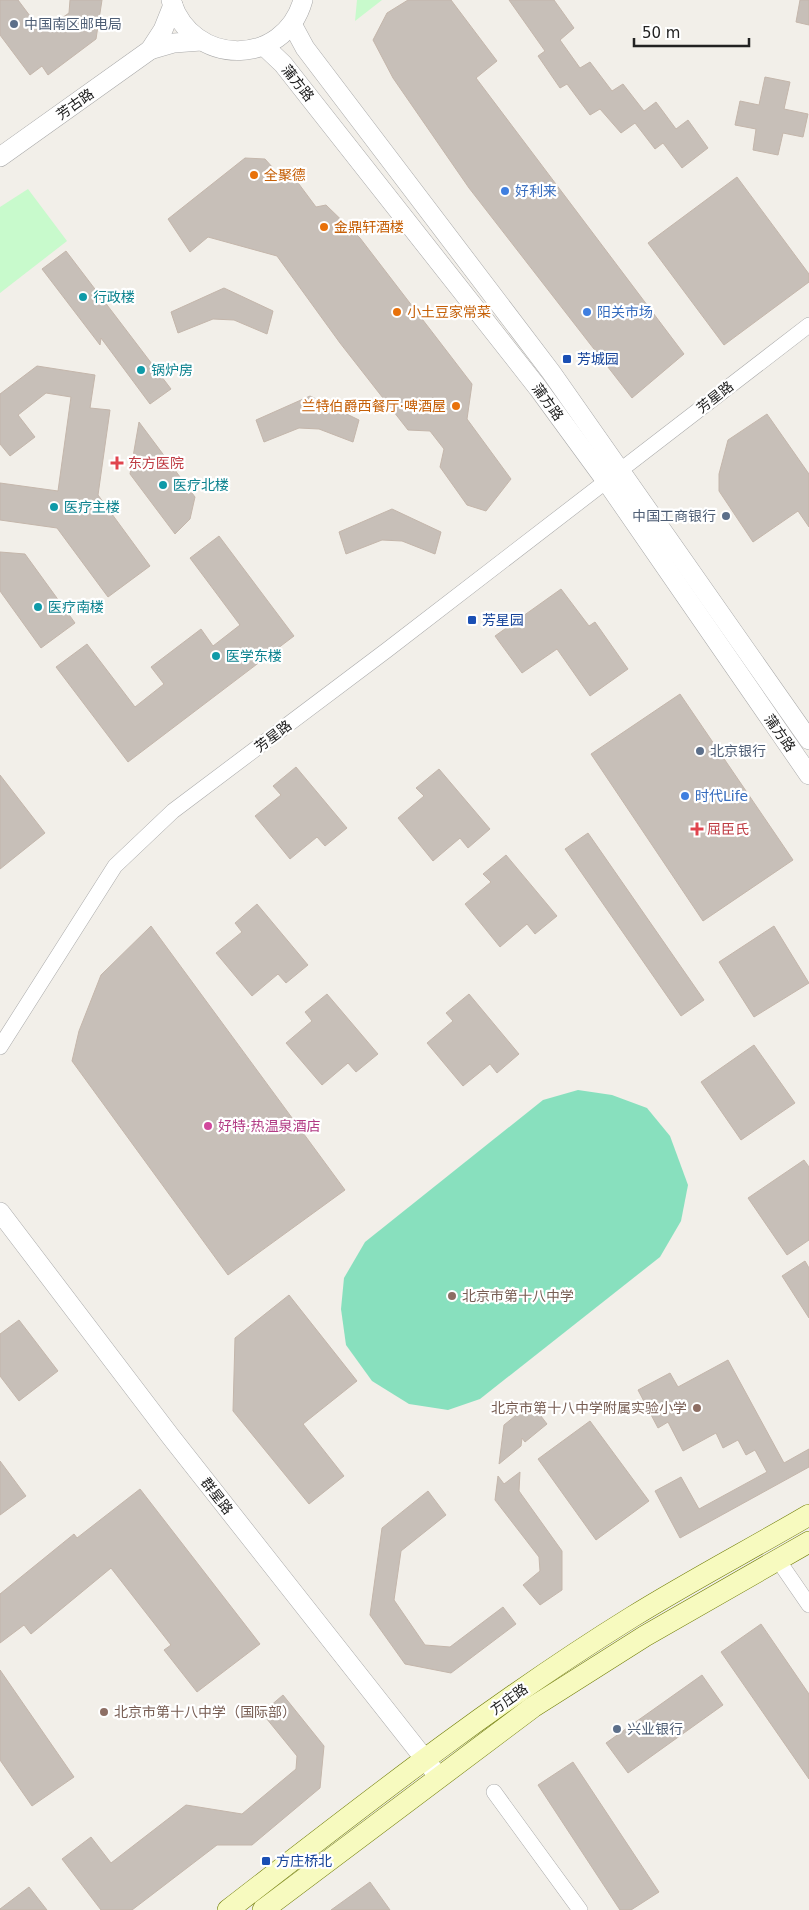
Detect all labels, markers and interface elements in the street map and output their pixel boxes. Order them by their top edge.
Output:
scale bar [634,15,749,47]
place label: 中国南区邮电局 [24,16,122,32]
marker: 中国南区邮电局 [8,18,20,30]
text: 50 m [642,24,680,42]
street label: 蒲方路 [279,62,317,104]
street label: 芳古路 [53,85,97,123]
place label: 全聚德 [264,167,306,183]
marker: 全聚德 [248,169,260,181]
place label: 好利来 [515,183,557,199]
marker: 好利来 [499,185,511,197]
place label: 金鼎轩酒楼 [334,219,404,235]
marker: 金鼎轩酒楼 [318,221,330,233]
place label: 行政楼 [93,289,135,305]
marker: 行政楼 [77,291,89,303]
place label: 小土豆家常菜 [407,304,491,320]
place label: 阳关市场 [597,304,653,320]
marker: 小土豆家常菜 [391,306,403,318]
marker: 阳关市场 [581,306,593,318]
place label: 芳城园 [577,351,619,367]
marker: 芳城园 [561,353,573,365]
place label: 锅炉房 [151,362,193,378]
marker: 锅炉房 [135,364,147,376]
street label: 芳星路 [694,378,736,416]
street label: 蒲方路 [529,380,567,424]
place label: 兰特伯爵西餐厅·啤酒屋 [302,398,446,414]
marker: 兰特伯爵西餐厅·啤酒屋 [450,400,462,412]
place label: 东方医院 [128,455,184,471]
marker: 东方医院 [110,456,124,470]
place label: 医疗北楼 [173,477,229,493]
marker: 医疗北楼 [157,479,169,491]
place label: 医疗主楼 [64,499,120,515]
marker: 医疗主楼 [48,501,60,513]
place label: 中国工商银行 [632,508,716,524]
marker: 中国工商银行 [720,510,732,522]
place label: 医疗南楼 [48,599,104,615]
marker: 医疗南楼 [32,601,44,613]
place label: 芳星园 [482,612,524,628]
marker: 芳星园 [466,614,478,626]
place label: 医学东楼 [226,648,282,664]
marker: 医学东楼 [210,650,222,662]
street label: 蒲方路 [761,711,799,755]
street label: 芳星路 [251,717,295,755]
place label: 北京银行 [710,743,766,759]
marker: 北京银行 [694,745,706,757]
place label: 时代Life [695,788,748,804]
marker: 时代Life [679,790,691,802]
place label: 屈臣氏 [707,821,749,837]
marker: 屈臣氏 [691,823,703,835]
place label: 好特·热温泉酒店 [218,1118,320,1134]
marker: 好特·热温泉酒店 [202,1120,214,1132]
place label: 北京市第十八中学 [462,1288,574,1304]
marker: 北京市第十八中学 [446,1290,458,1302]
place label: 北京市第十八中学附属实验小学 [491,1400,687,1416]
marker: 北京市第十八中学附属实验小学 [691,1402,703,1414]
street label: 群星路 [198,1475,236,1517]
street label: 方庄路 [487,1680,531,1718]
place label: 北京市第十八中学（国际部） [114,1704,296,1720]
marker: 北京市第十八中学（国际部） [98,1706,110,1718]
place label: 兴业银行 [627,1721,683,1737]
marker: 兴业银行 [611,1723,623,1735]
place label: 方庄桥北 [276,1853,332,1869]
marker: 方庄桥北 [260,1855,272,1867]

